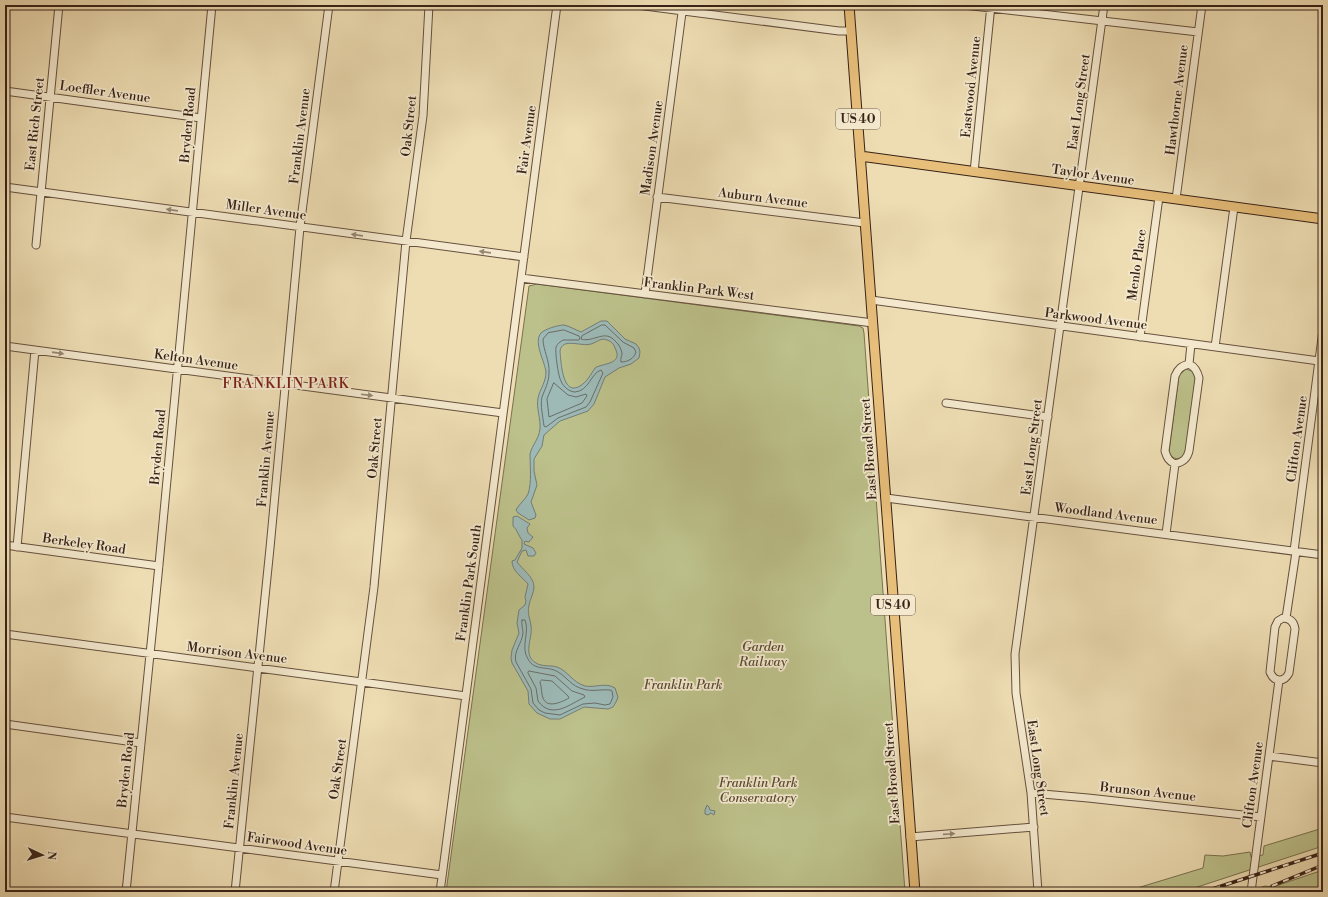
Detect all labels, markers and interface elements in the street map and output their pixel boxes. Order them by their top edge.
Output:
street label: Eastwood Avenue [958,35,984,139]
street label: Hawthorne Avenue [1162,43,1192,156]
street label: East Long Street [1064,52,1094,151]
street label: East Rich Street [22,76,48,172]
street label: Loeffler Avenue [58,78,152,106]
street label: Bryden Road [177,86,199,164]
street label: Franklin Avenue [286,87,314,185]
street label: Oak Street [398,94,420,157]
street label: Madison Avenue [637,99,667,197]
street label: Fair Avenue [514,104,540,176]
road number: US 40 [836,109,880,129]
street label: Taylor Avenue [1051,161,1136,189]
street label: Auburn Avenue [716,184,809,211]
street label: Miller Avenue [225,196,308,224]
one-way arrow [166,207,178,213]
street label: Menlo Place [1124,228,1150,302]
one-way arrow [351,232,363,238]
one-way arrow [479,249,491,255]
street label: Franklin Park West [643,274,756,304]
street label: Parkwood Avenue [1044,305,1149,333]
street label: Kelton Avenue [153,346,240,374]
one-way arrow [51,350,64,357]
district label: FRANKLIN PARK [222,375,350,393]
one-way arrow [361,392,373,398]
street label: Clifton Avenue [1283,394,1311,483]
street label: East Broad Street [857,397,881,501]
street label: East Long Street [1018,397,1046,496]
street label: Bryden Road [147,408,169,486]
street label: Franklin Avenue [254,410,278,508]
street label: Oak Street [364,416,386,479]
street label: Woodland Avenue [1052,500,1159,528]
street label: Franklin Park South [453,523,485,643]
street label: Berkeley Road [40,530,127,558]
road number: US 40 [871,595,915,615]
street label: Morrison Avenue [186,639,289,667]
park label: Garden Railway [738,639,787,670]
park label: Franklin Park [643,677,723,693]
street label: East Long Street [1023,719,1053,818]
street label: East Broad Street [880,721,904,825]
street label: Bryden Road [114,731,138,810]
street label: Franklin Avenue [221,732,247,830]
street label: Oak Street [326,737,350,801]
street label: Clifton Avenue [1239,740,1267,829]
park label: Franklin Park Conservatory [718,775,798,806]
street label: Brunson Avenue [1098,779,1197,805]
street label: Fairwood Avenue [246,829,349,859]
one-way arrow [943,830,955,837]
north arrow [22,835,62,875]
text: N [44,851,58,861]

